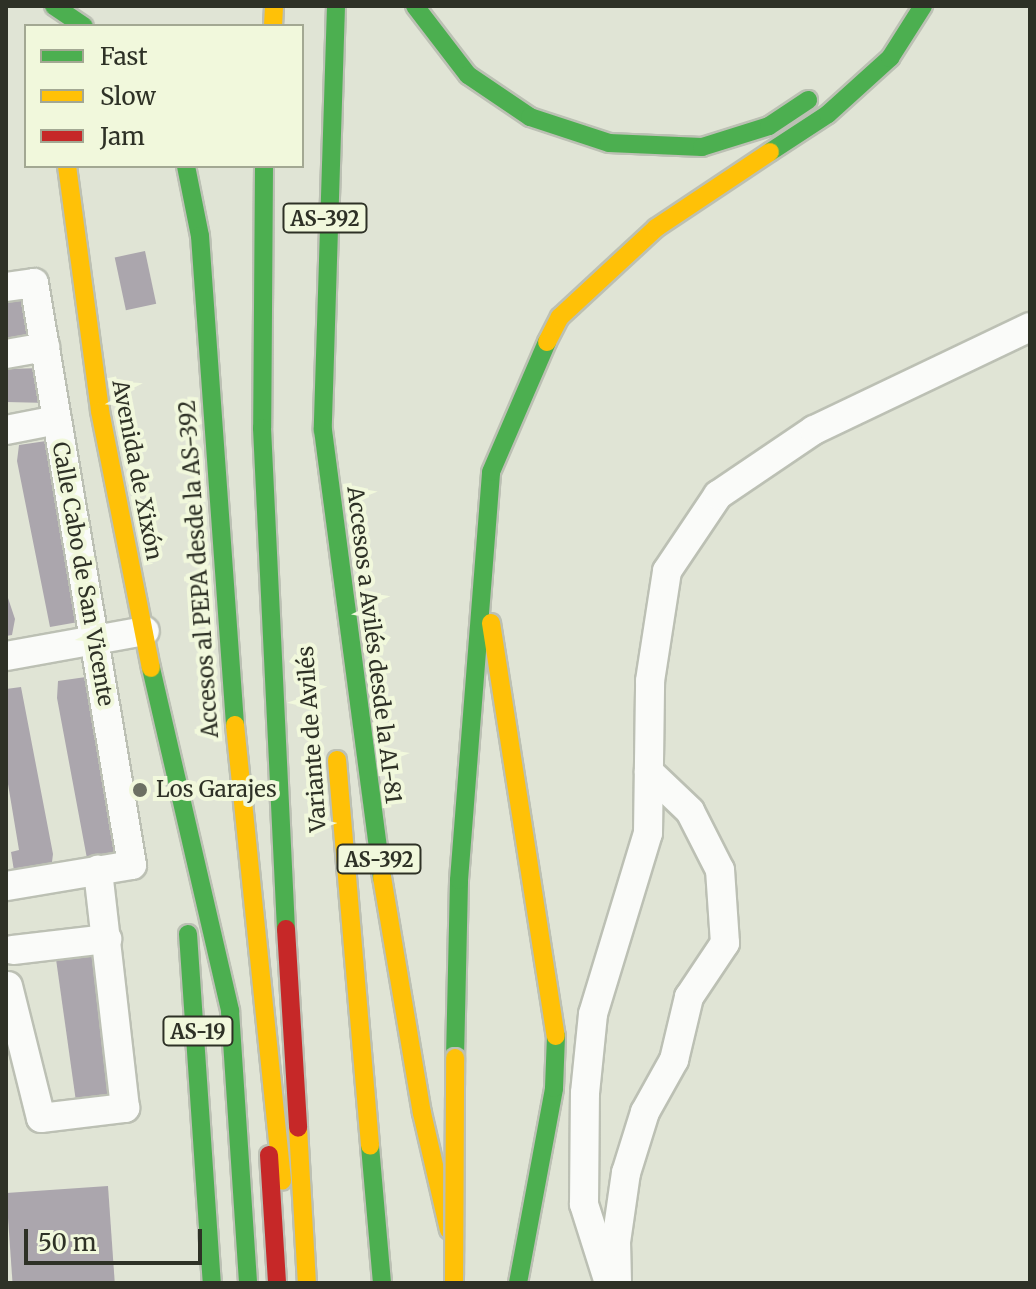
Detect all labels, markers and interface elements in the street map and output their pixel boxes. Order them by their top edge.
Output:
legend [24,24,304,168]
text: Fast [100,41,148,72]
text: Slow [100,81,156,112]
text: Jam [100,121,145,152]
road number: AS-392 [281,202,369,234]
street label: Avenida de Xixón [107,378,167,562]
street label: Accesos al PEPA desde la AS-392 [174,399,224,739]
street label: Calle Cabo de San Vicente [47,440,119,708]
street label: Accesos a Avilés desde la AI-81 [341,485,407,805]
street label: Variante de Avilés [292,645,332,833]
place label: Los Garajes [156,777,277,803]
marker: Los Garajes [131,781,149,799]
road number: AS-392 [335,843,423,875]
road number: AS-19 [162,1015,234,1047]
scale bar [28,1213,206,1263]
text: 50 m [38,1227,97,1258]

